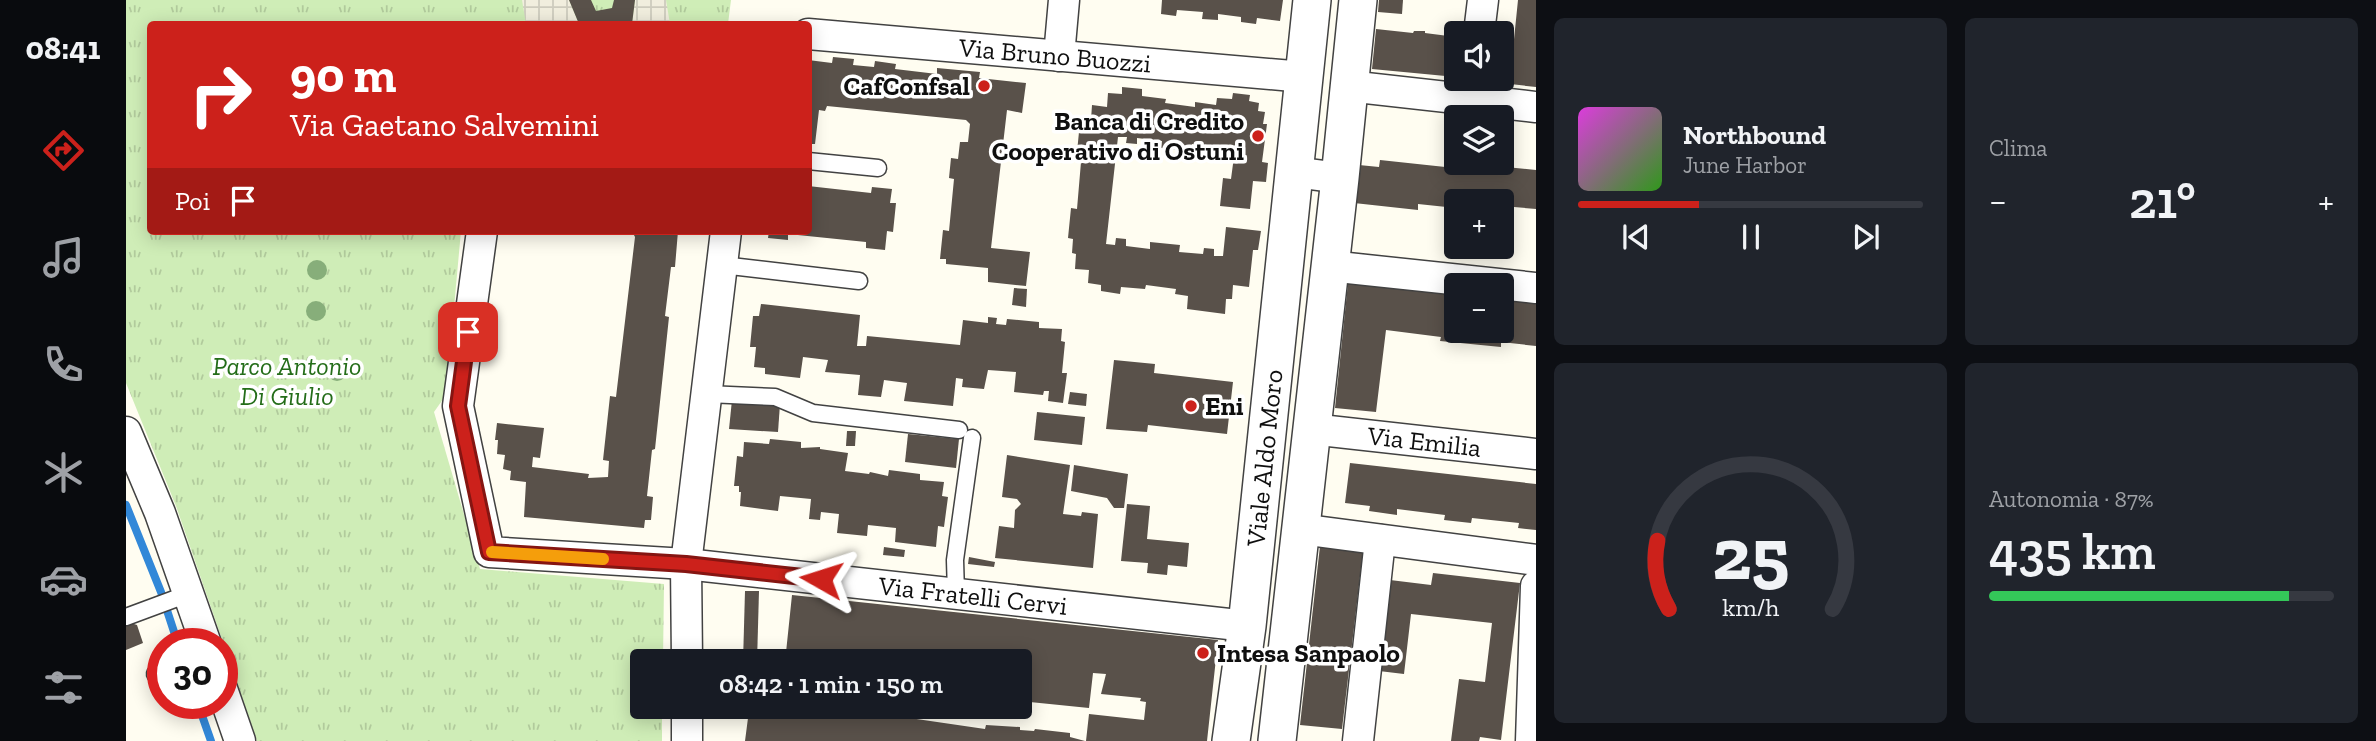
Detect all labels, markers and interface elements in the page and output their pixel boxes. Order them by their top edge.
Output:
map controls [1444,21,1514,343]
button: sound [1444,21,1514,91]
text: 08:41 [26,29,100,67]
street label: Via Bruno Buozzi [957,31,1152,80]
text: 90 m [290,46,397,105]
icon: right [175,49,266,140]
place label: CafConfsal [844,70,970,102]
marker: CafConfsal [976,78,992,94]
place label: Banca di Credito Cooperativo di Ostuni [992,105,1244,167]
button: layers [1444,105,1514,175]
text: Via Gaetano Salvemini [290,106,599,144]
text: Northbound [1683,119,1826,151]
icon: directions [39,126,88,175]
marker: Banca di Credito Cooperativo di Ostuni [1250,128,1266,144]
text: Clima [1989,134,2047,162]
text: June Harbor [1683,151,1807,179]
text: 21° [2129,169,2196,231]
text: − [1989,178,2007,224]
text: + [2318,178,2334,224]
icon: arrive [224,182,262,220]
text: Poi [175,185,210,217]
button: + [1444,189,1514,259]
icon: previous [1617,218,1655,256]
icon: pause [1732,218,1770,256]
icon: next [1847,218,1885,256]
icon: music [39,233,88,282]
button: − [1444,273,1514,343]
pin [438,302,498,362]
icon: arrive [449,313,487,351]
icon: phone [39,340,88,389]
park label: Parco Antonio Di Giulio [212,350,362,412]
street label: Viale Aldo Moro [1239,368,1290,549]
place label: Eni [1205,390,1244,422]
marker: Eni [1183,398,1199,414]
street label: Via Emilia [1365,419,1483,464]
icon: climate [39,448,88,497]
text: Autonomia · 87% [1989,485,2154,513]
text: 25 [1712,510,1789,598]
text: 435 km [1989,520,2156,582]
position arrow [784,542,858,616]
icon: car [39,555,88,604]
street label: Via Fratelli Cervi [876,569,1069,622]
text: km/h [1722,592,1779,622]
speed limit sign: 30 [147,628,238,719]
place label: Intesa Sanpaolo [1217,637,1400,669]
marker: Intesa Sanpaolo [1195,645,1211,661]
icon: filters [39,663,88,712]
text: 08:42 · 1 min · 150 m [719,668,943,700]

